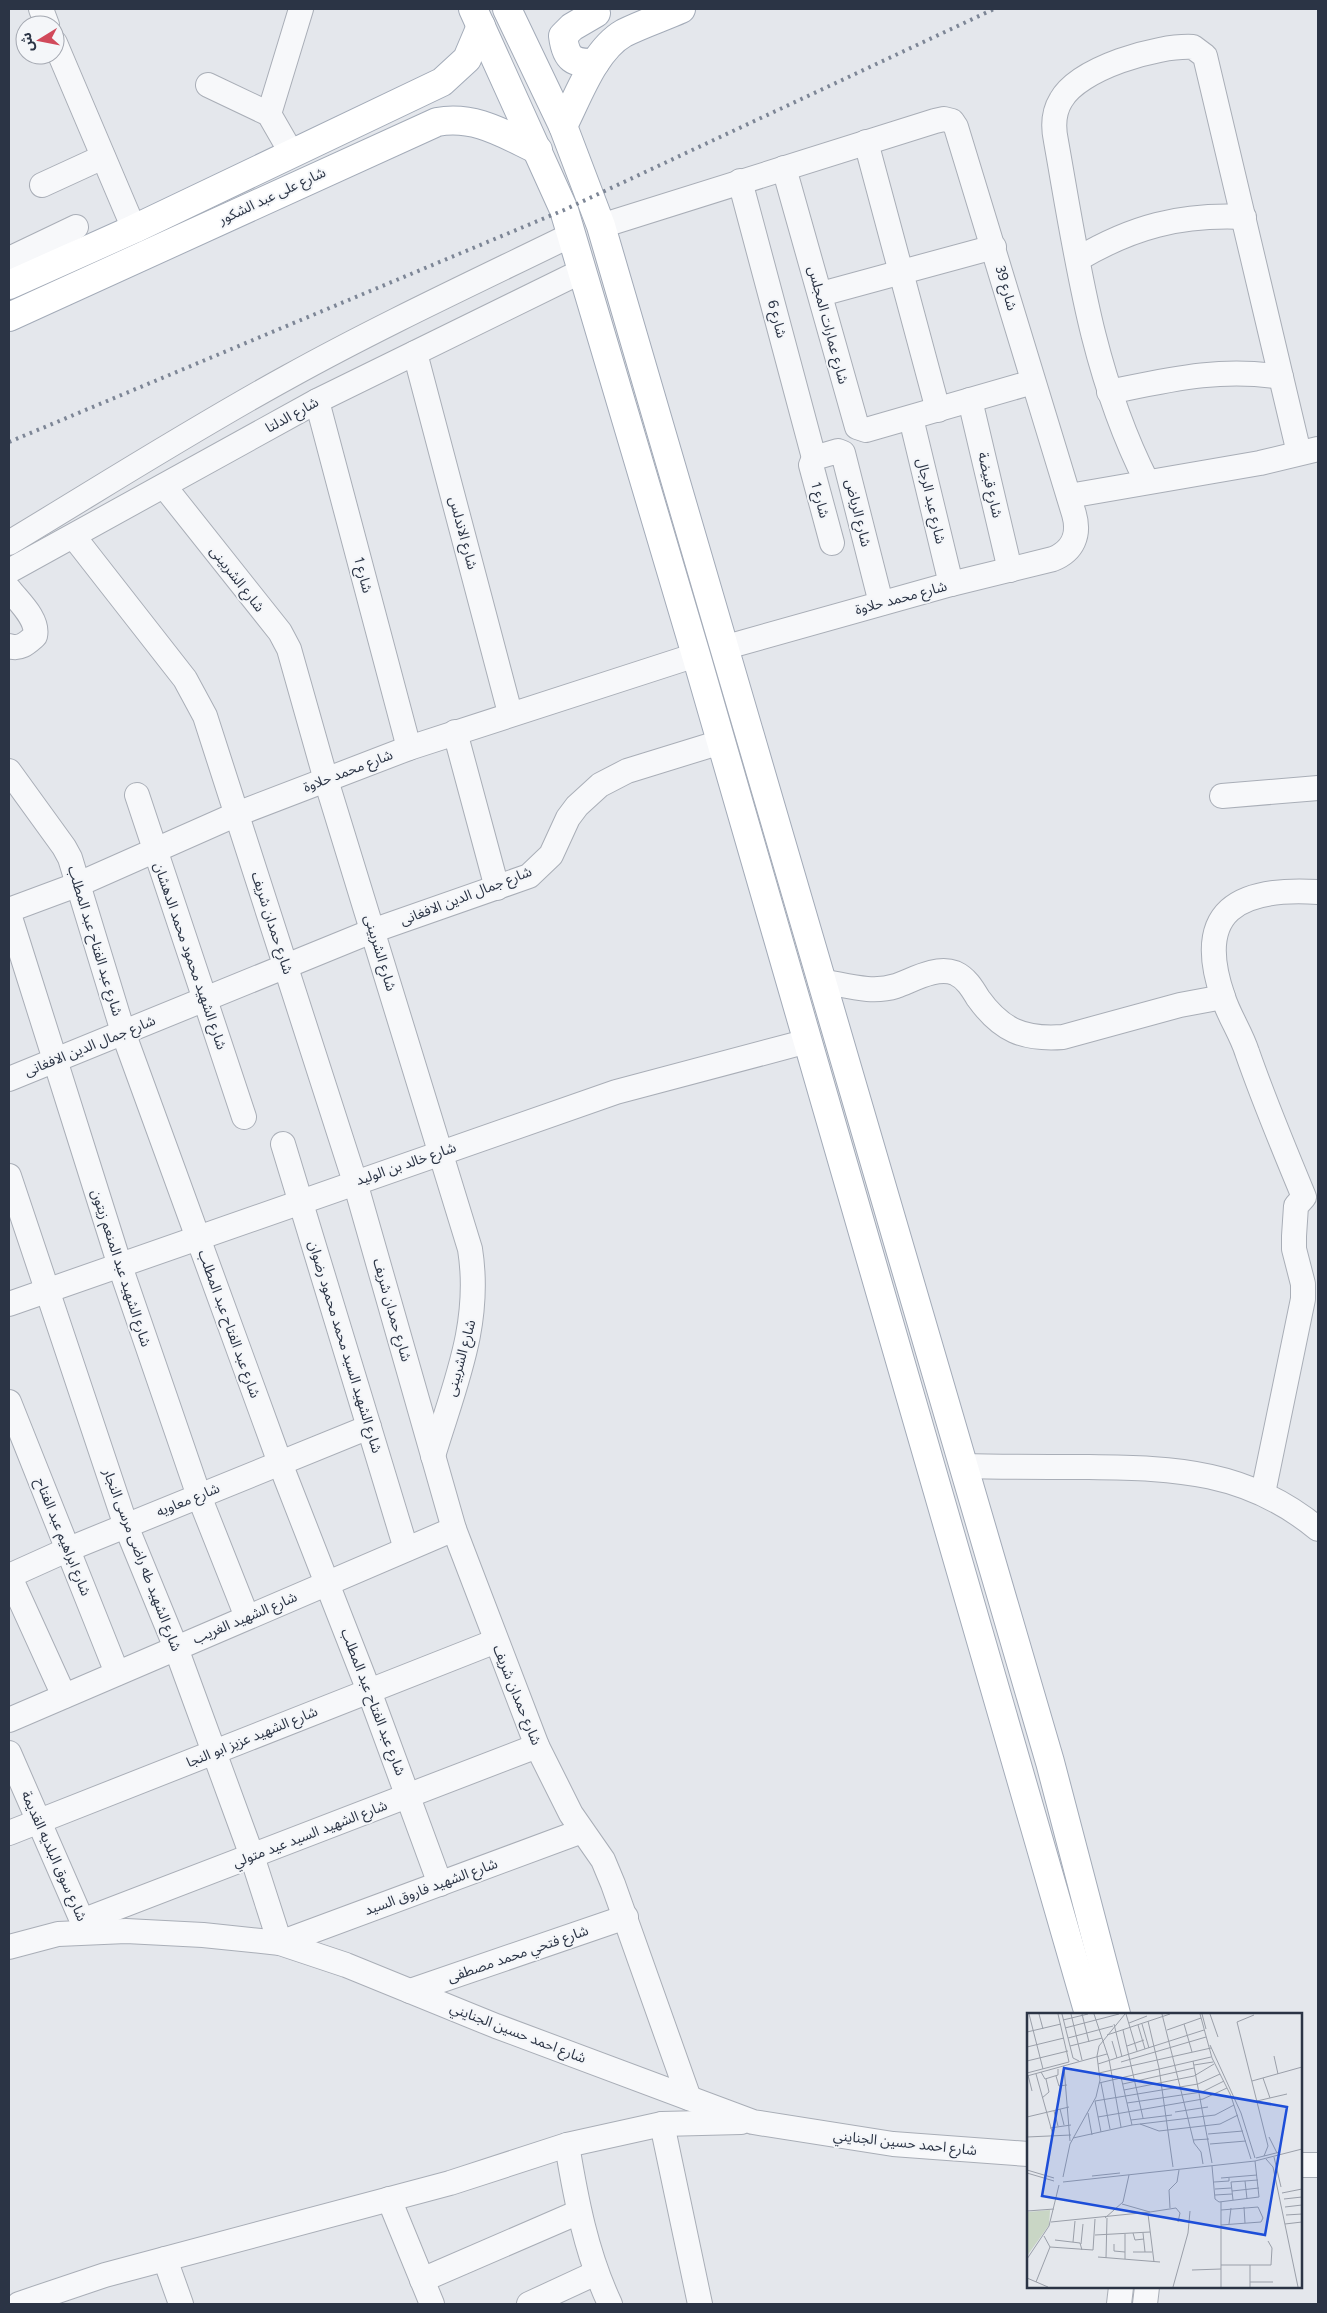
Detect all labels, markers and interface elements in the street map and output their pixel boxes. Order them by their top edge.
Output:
north arrow [15,15,65,65]
text: ش [18,31,38,53]
street label: شارع على عبد الشكور [215,164,329,231]
street label: شارع 39 [990,263,1021,313]
street label: شارع عمارات المجلس [802,264,852,386]
street label: شارع 6 [762,298,790,340]
street label: شارع الدلتا [262,393,323,438]
street label: شارع قبيضة [972,450,1006,520]
street label: شارع عبد الرجال [911,456,949,546]
street label: شارع الرياض [839,477,875,549]
street label: شارع 1 [805,480,833,520]
street label: شارع الاندلس [443,495,481,572]
street label: شارع الشربينى [204,543,268,617]
street label: شارع 1 [348,555,376,595]
street label: شارع محمد حلاوة [853,578,949,620]
street label: شارع محمد حلاوة [301,746,396,798]
street label: شارع الشهيد محمود محمد الدهشان [148,860,230,1053]
street label: شارع جمال الدين الافغانى [398,863,535,931]
street label: شارع عبد الفتاح عبد المطلب [62,864,126,1019]
street label: شارع حمدان شريف [246,870,297,977]
street label: شارع الشربينى [358,913,400,994]
street label: شارع جمال الدين الافغانى [22,1012,159,1082]
street label: شارع خالد بن الوليد [354,1139,459,1191]
street label: شارع الشهيد عبد المنعم زيتون [86,1187,154,1349]
street label: شارع الشهيد السيد محمد محمود رضوان [303,1239,385,1456]
street label: شارع عبد الفتاح عبد المطلب [192,1248,264,1401]
street label: شارع حمدان شريف [367,1256,415,1364]
street label: شارع الشربينى [443,1318,481,1399]
street label: شارع الشهيد طه راضى مرسى النجار [97,1465,185,1654]
street label: شارع ابراهيم عبد الفتاح [30,1475,94,1599]
street label: شارع معاويه [154,1480,223,1522]
street label: شارع الشهيد الغريب [190,1588,301,1649]
street label: شارع عبد الفتاح عبد المطلب [335,1626,409,1779]
street label: شارع حمدان شريف [487,1642,545,1748]
street label: شارع الشهيد عزيز ابو النجا [184,1703,321,1773]
street label: شارع سوق البلديه القديمة [16,1788,90,1925]
street label: شارع الشهيد السيد عيد متولي [230,1797,390,1873]
street label: شارع الشهيد فاروق السيد [362,1855,501,1921]
street label: شارع فتحي محمد مصطفى [445,1922,591,1988]
street label: شارع احمد حسين الجنايني [447,1999,588,2069]
inset map [1027,2013,1302,2288]
street label: شارع احمد حسين الجنايني [832,2127,978,2161]

